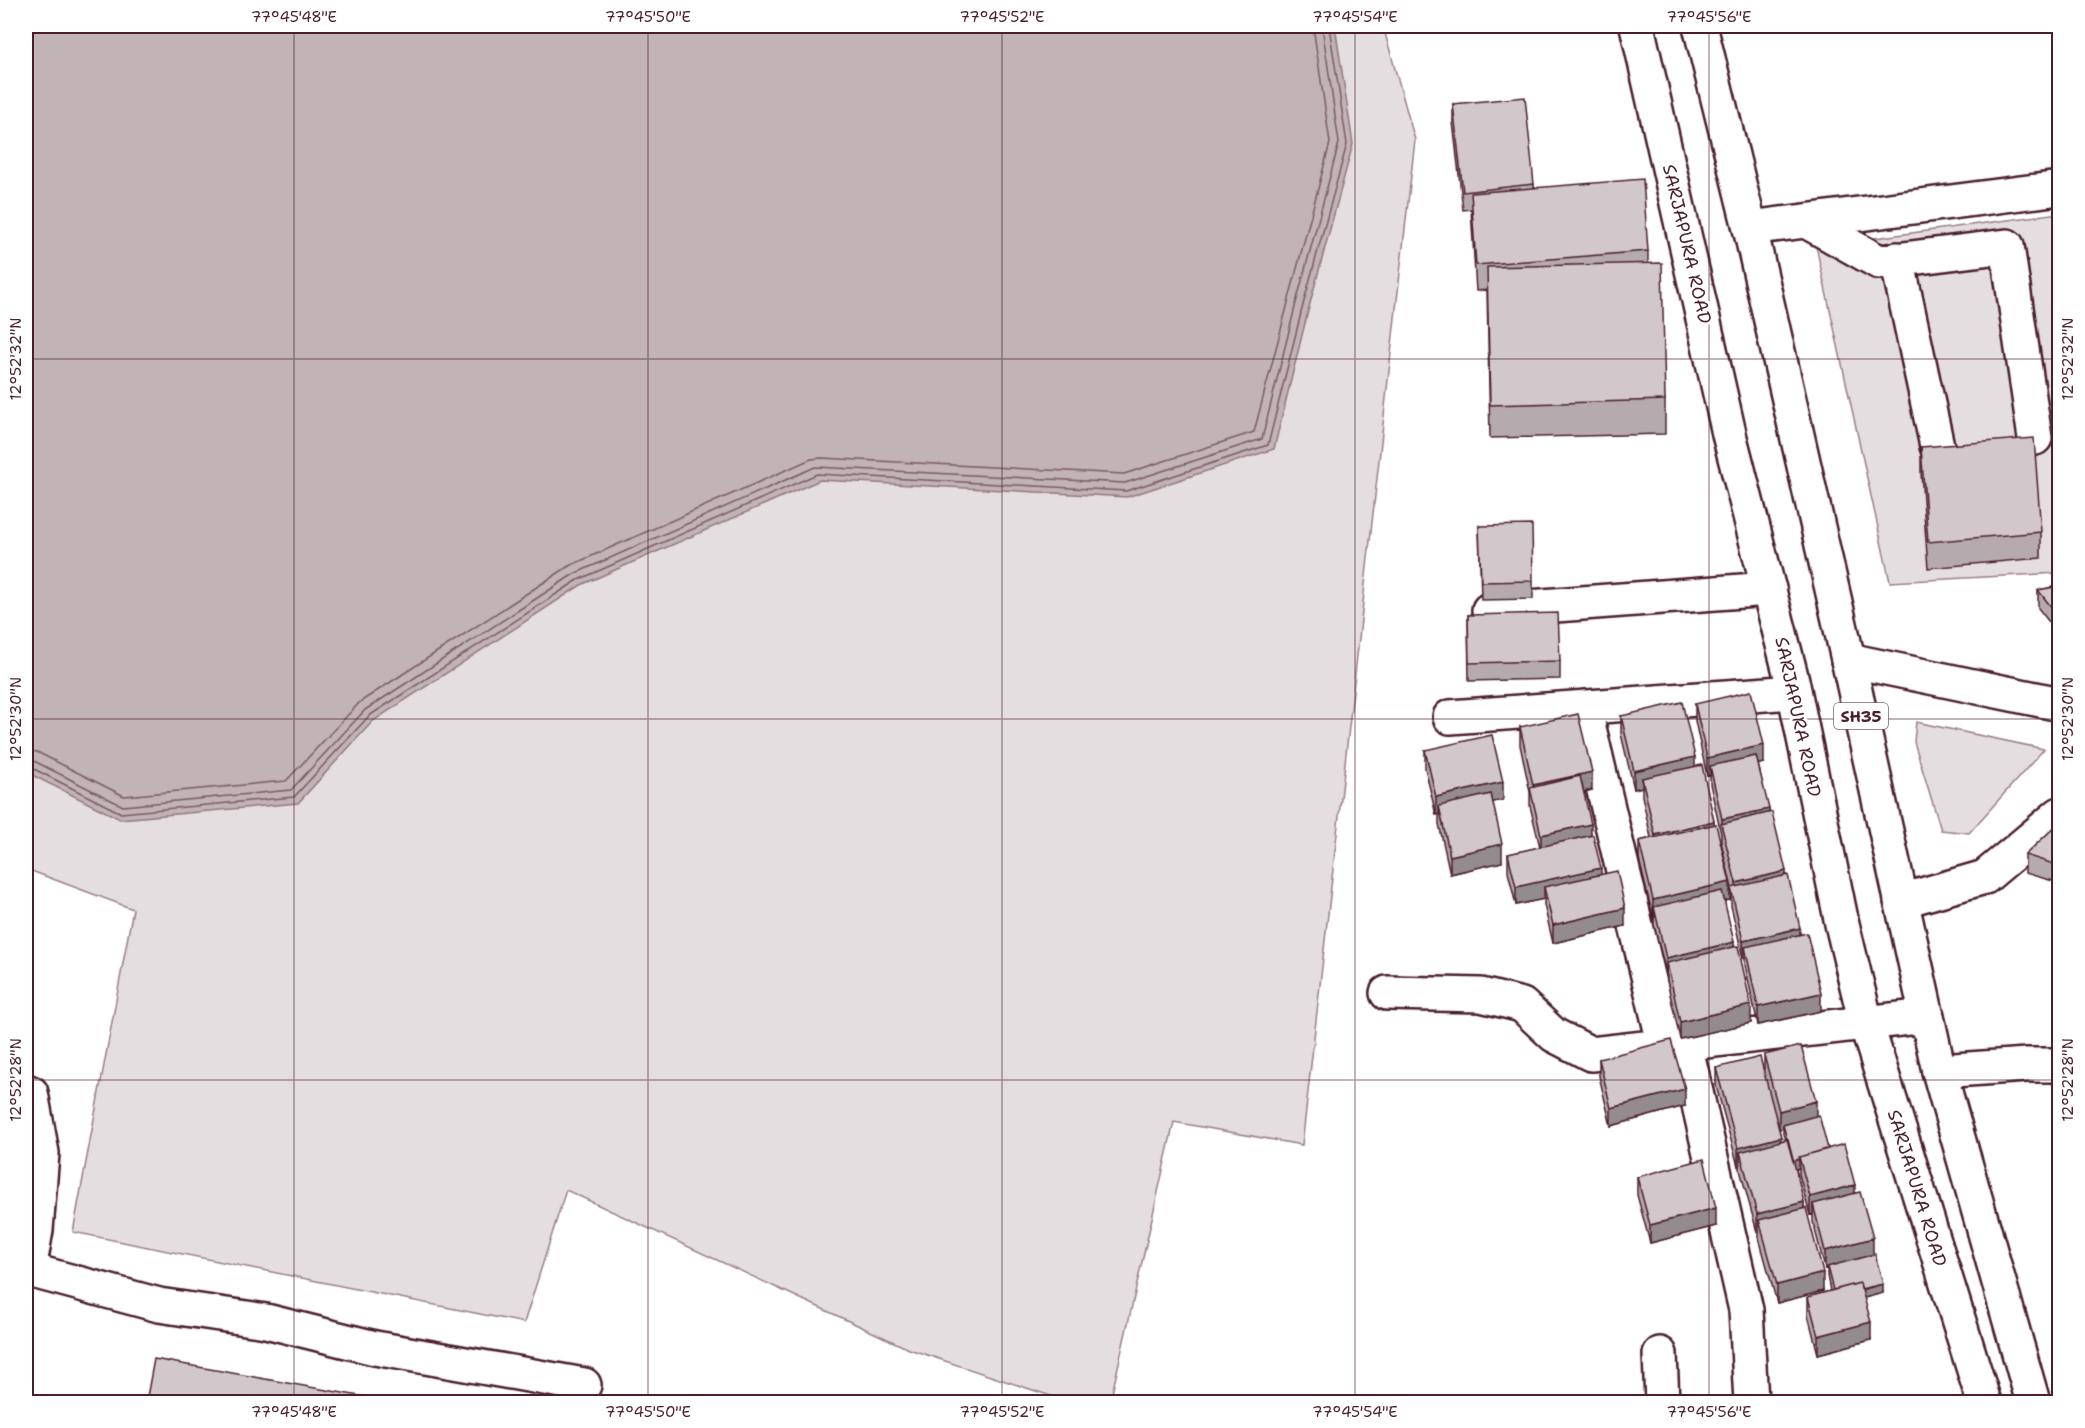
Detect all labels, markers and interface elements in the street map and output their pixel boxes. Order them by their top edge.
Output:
text: 77°45'48"E [251,7,337,27]
text: 77°45'50"E [605,7,691,27]
text: 77°45'52"E [960,7,1044,27]
text: 77°45'54"E [1312,7,1398,27]
text: 77°45'56"E [1667,7,1751,27]
street label: SARJAPURA ROAD [1657,162,1717,326]
text: 12°52'32"N [6,317,26,401]
text: 12°52'32"N [2058,317,2078,401]
street label: SARJAPURA ROAD [1769,635,1827,799]
text: 12°52'30"N [6,677,26,761]
text: 12°52'30"N [2058,677,2078,761]
road number: SH35 [1834,703,1888,729]
text: 12°52'28"N [6,1038,26,1122]
text: 12°52'28"N [2058,1038,2078,1122]
street label: SARJAPURA ROAD [1882,1107,1952,1270]
text: 77°45'48"E [251,1402,337,1422]
text: 77°45'50"E [605,1402,691,1422]
text: 77°45'52"E [960,1402,1044,1422]
text: 77°45'54"E [1312,1402,1398,1422]
text: 77°45'56"E [1667,1402,1751,1422]

